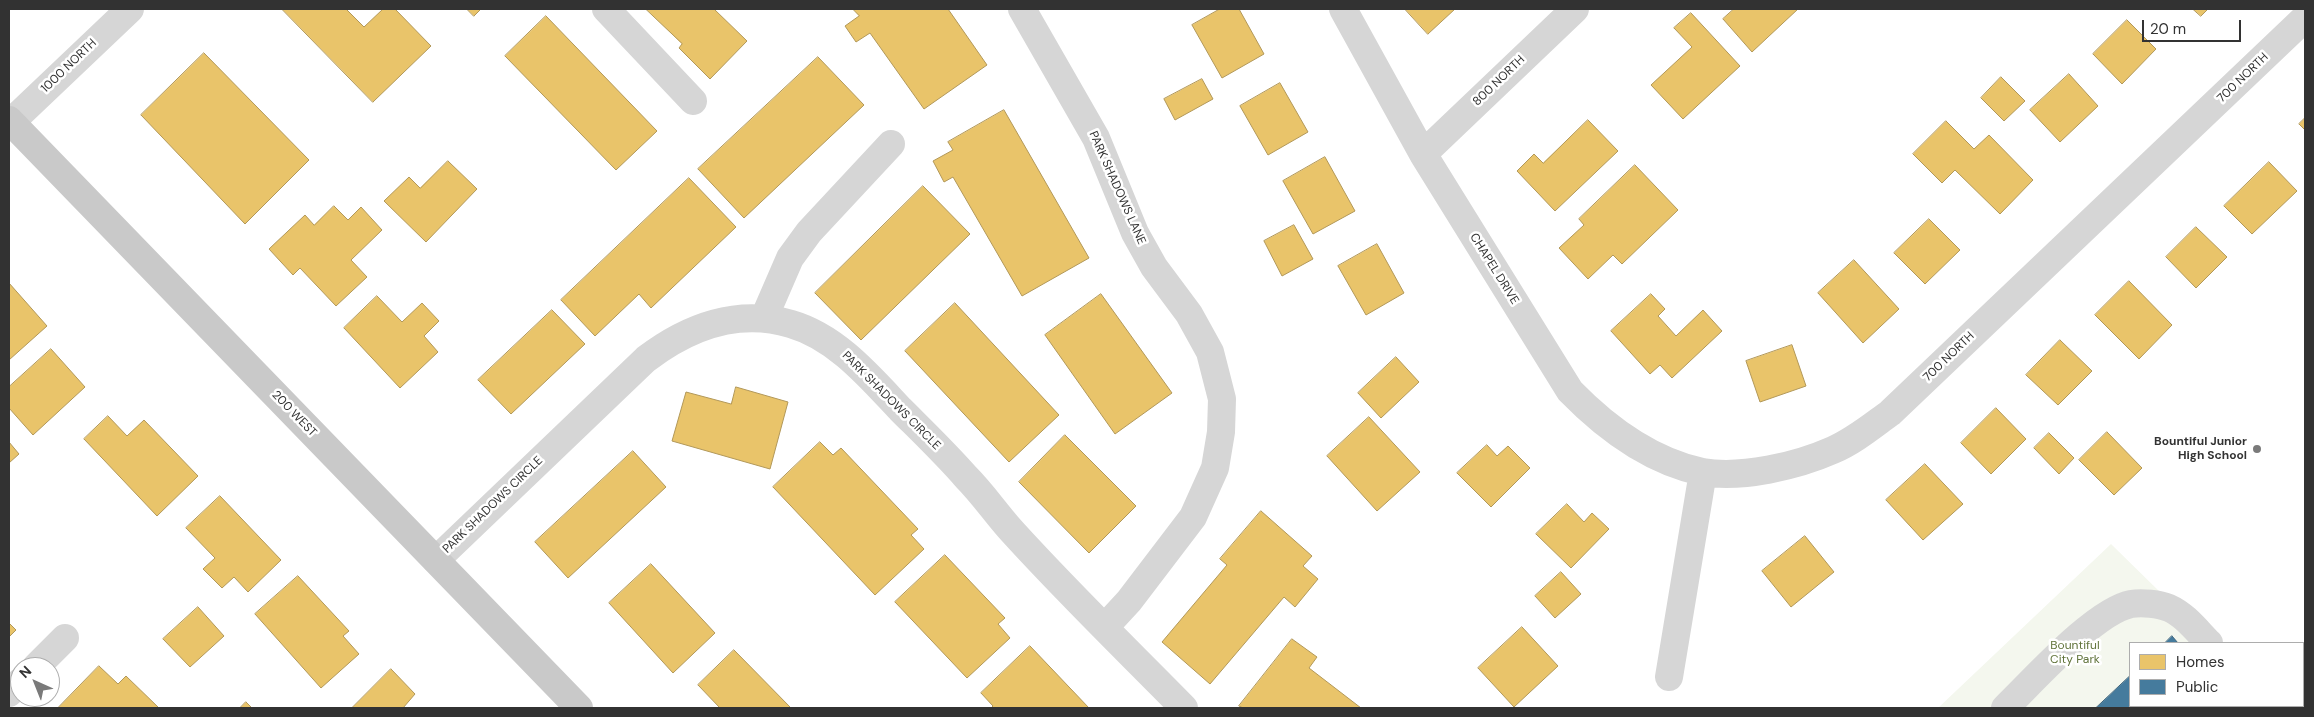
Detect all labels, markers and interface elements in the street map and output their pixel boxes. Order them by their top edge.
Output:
scale bar [2144,10,2243,42]
text: 20 m [2150,19,2186,39]
street label: 1000 NORTH [38,36,100,96]
street label: 700 NORTH [2214,50,2272,106]
street label: 800 NORTH [1470,53,1528,109]
street label: PARK SHADOWS LANE [1086,129,1148,247]
street label: CHAPEL DRIVE [1466,231,1522,307]
street label: 700 NORTH [1920,329,1978,385]
street label: PARK SHADOWS CIRCLE [839,349,943,453]
street label: 200 WEST [269,388,319,440]
place label: Bountiful Junior High School [2154,435,2247,463]
marker: Bountiful Junior High School [2251,443,2263,455]
street label: PARK SHADOWS CIRCLE [440,454,546,556]
park label: Bountiful City Park [2050,639,2100,667]
legend [2129,642,2304,707]
text: Homes [2176,652,2225,672]
north arrow [10,657,60,707]
text: N [15,662,35,682]
text: Public [2176,677,2218,697]

